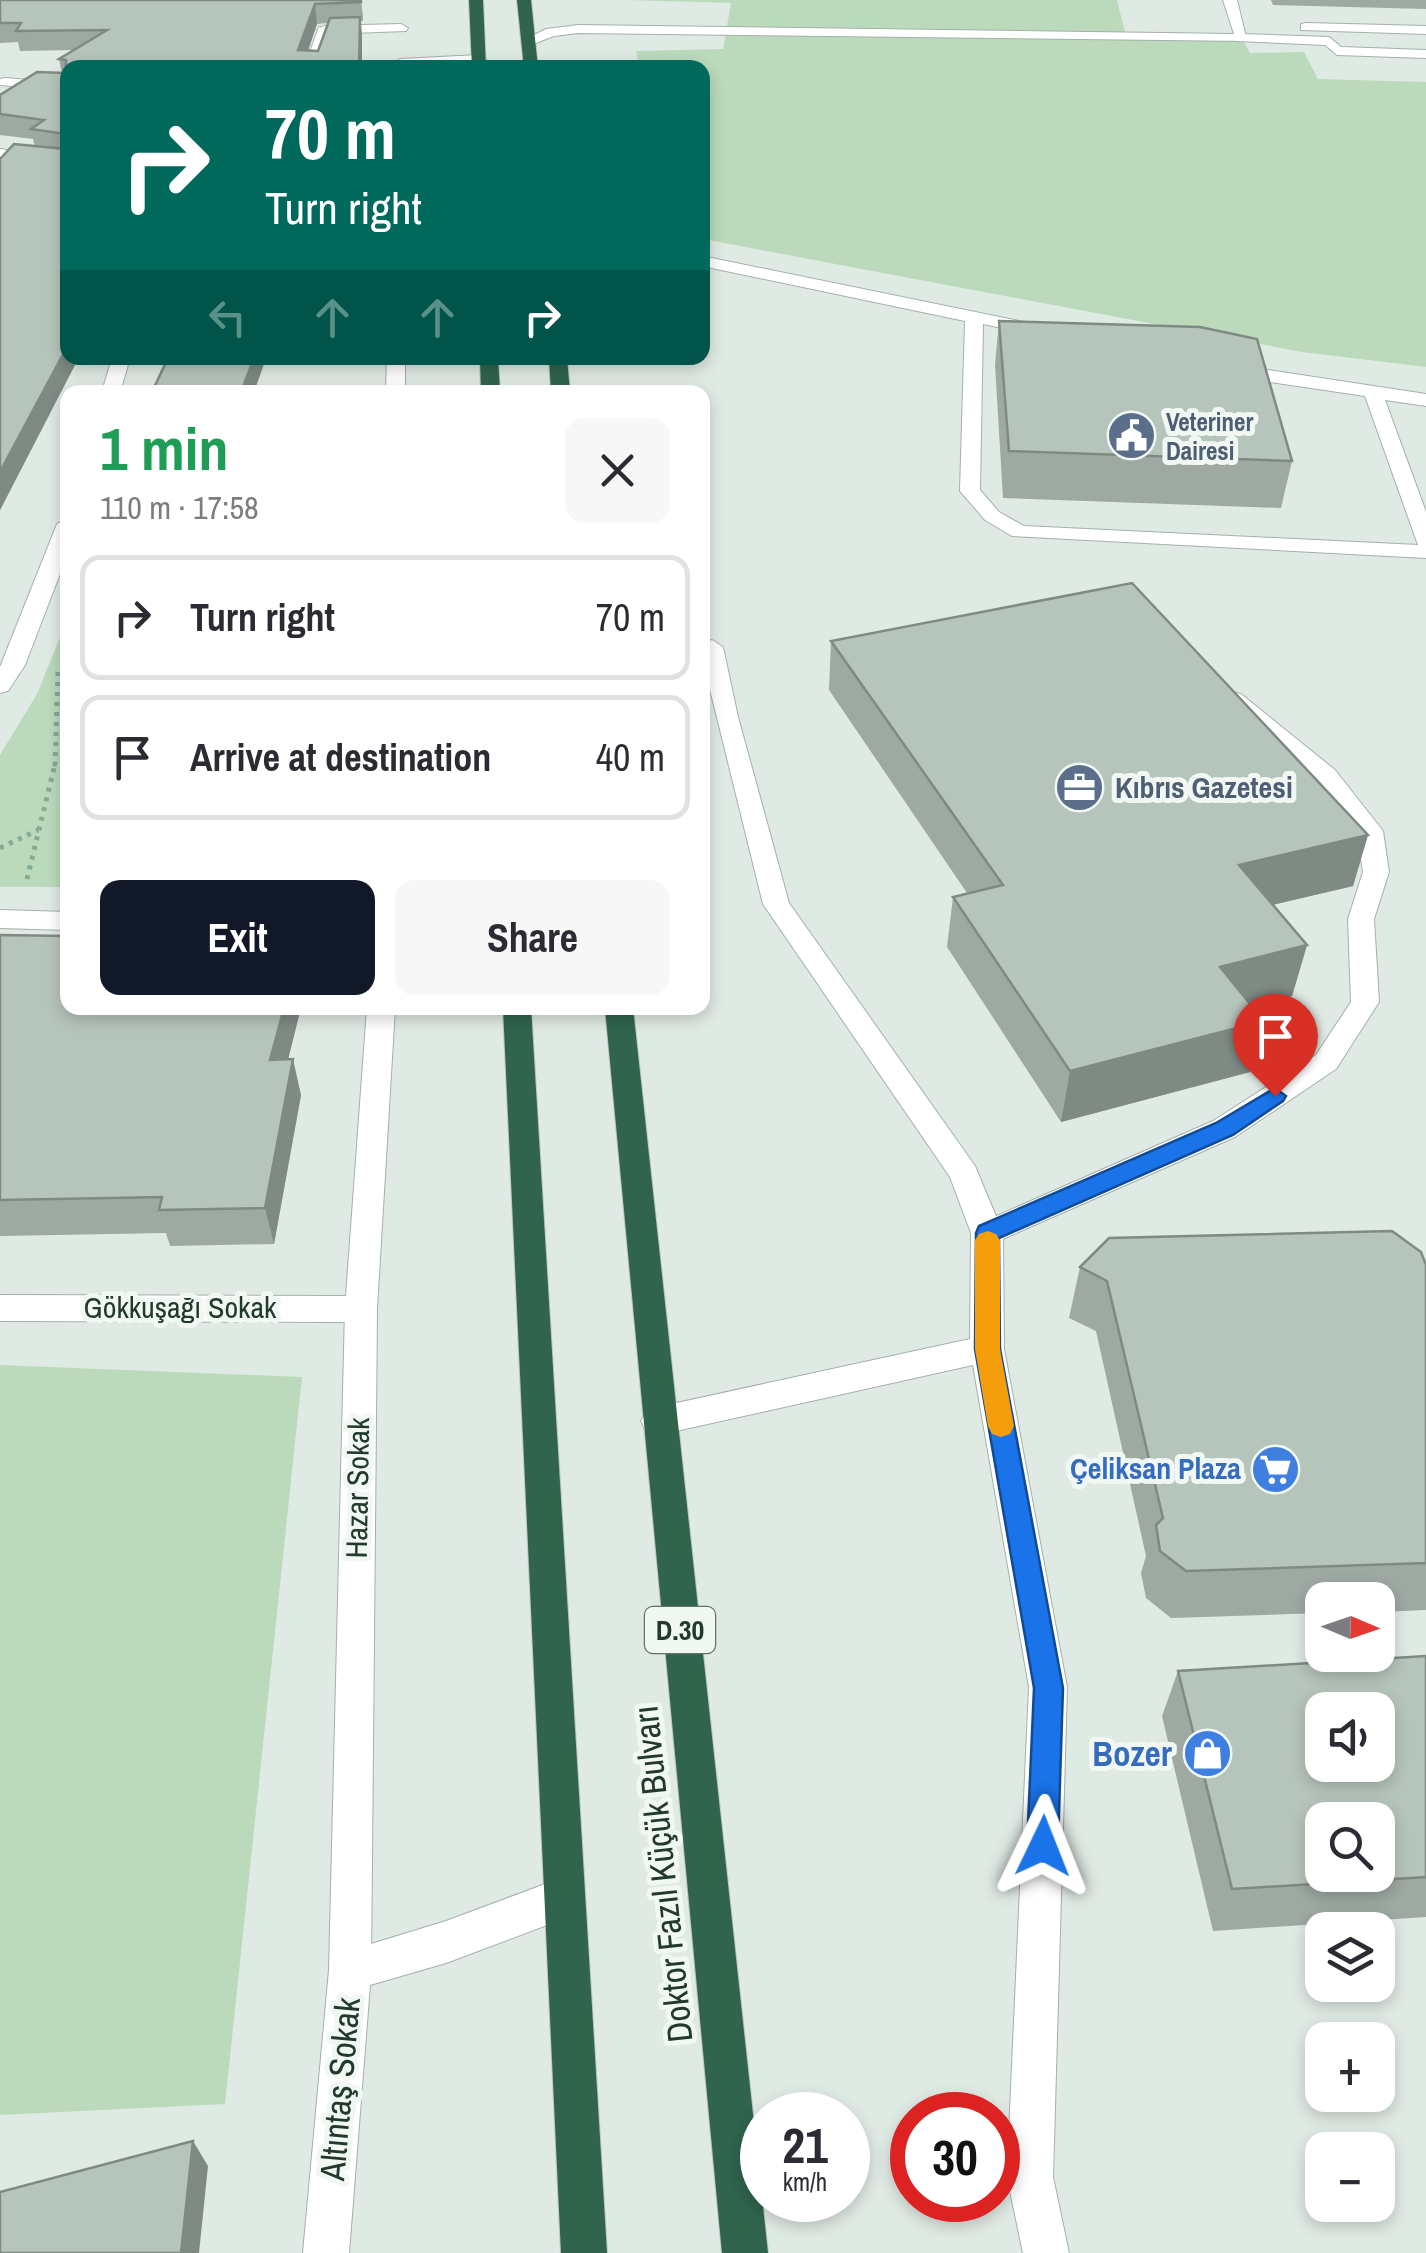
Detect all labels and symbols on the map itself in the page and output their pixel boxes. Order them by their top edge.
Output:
place label: Veteriner Dairesi [1166,405,1253,468]
public building icon: Veteriner Dairesi [1105,410,1157,462]
office icon: Kıbrıs Gazetesi [1054,762,1106,814]
place label: Kıbrıs Gazetesi [1115,767,1293,807]
pin [1233,994,1318,1097]
street label: Gökkuşağı Sokak [84,1287,277,1327]
street label: Hazar Sokak [336,1417,378,1559]
supermarket icon: Çeliksan Plaza [1250,1443,1302,1495]
place label: Çeliksan Plaza [1070,1448,1241,1488]
north arrow [1305,1582,1395,1672]
road number: D.30 [645,1607,715,1653]
street label: Doktor Fazıl Küçük Bulvarı [621,1703,704,2045]
shop icon: Bozer [1181,1728,1233,1780]
place label: Bozer [1092,1730,1173,1777]
position arrow [991,1794,1095,1898]
street label: Altıntaş Sokak [308,1995,371,2183]
speed limit sign: 30 [890,2092,1020,2222]

